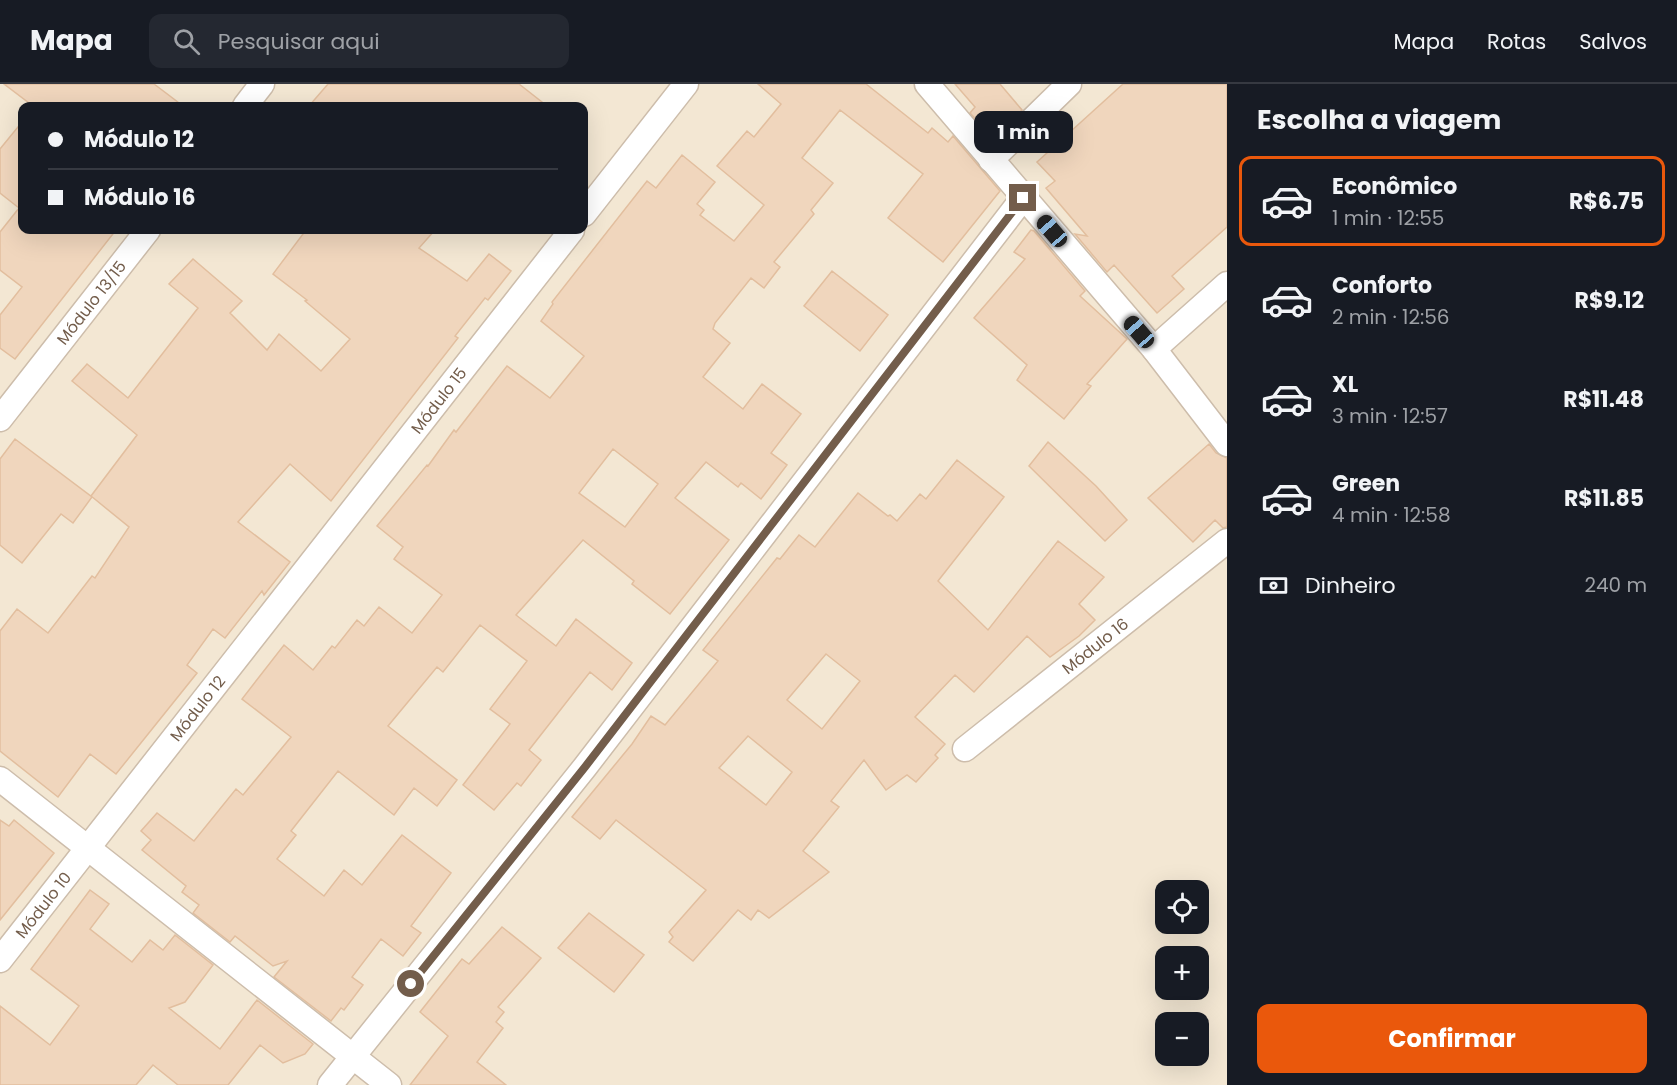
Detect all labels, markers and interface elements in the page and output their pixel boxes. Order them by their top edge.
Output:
search box [149,14,569,68]
text: Mapa [30,21,113,60]
icon: search [170,25,203,58]
text: Pesquisar aqui [218,26,380,57]
text: Mapa [1393,27,1454,56]
text: Rotas [1487,27,1546,56]
text: Salvos [1579,27,1647,56]
text: Escolha a viagem [1257,101,1501,138]
callout: 1 min [974,111,1072,153]
text: 1 min [997,118,1050,146]
text: Módulo 12 [84,124,194,155]
text: Econômico [1332,171,1457,202]
icon: car [1260,174,1314,228]
text: Módulo 16 [84,182,195,213]
route end [1009,184,1036,211]
text: R$6.75 [1569,186,1644,217]
text: 1 min · 12:55 [1332,204,1444,232]
car [1033,212,1071,250]
street label: Módulo 13/15 [51,256,131,349]
text: Conforto [1332,270,1432,301]
icon: car [1260,273,1314,327]
text: R$9.12 [1575,285,1644,316]
text: 2 min · 12:56 [1332,303,1450,331]
car [1120,313,1158,351]
street label: Módulo 15 [405,362,472,438]
text: XL [1332,369,1358,400]
icon: car [1260,372,1314,426]
text: R$11.48 [1563,384,1644,415]
text: 3 min · 12:57 [1332,402,1448,430]
text: Green [1332,468,1400,499]
icon: car [1260,471,1314,525]
text: R$11.85 [1564,483,1644,514]
text: 4 min · 12:58 [1332,501,1451,529]
icon: cash [1257,569,1290,602]
text: Dinheiro [1305,570,1395,601]
text: 240 m [1584,571,1647,599]
street label: Módulo 16 [1057,612,1133,679]
street label: Módulo 12 [164,670,230,746]
street label: Módulo 10 [10,867,77,943]
map controls [1155,880,1209,1066]
button: locate [1155,880,1209,934]
button: + [1155,946,1209,1000]
route start [397,970,424,997]
button: Confirmar [1257,1004,1647,1073]
button: − [1155,1012,1209,1066]

